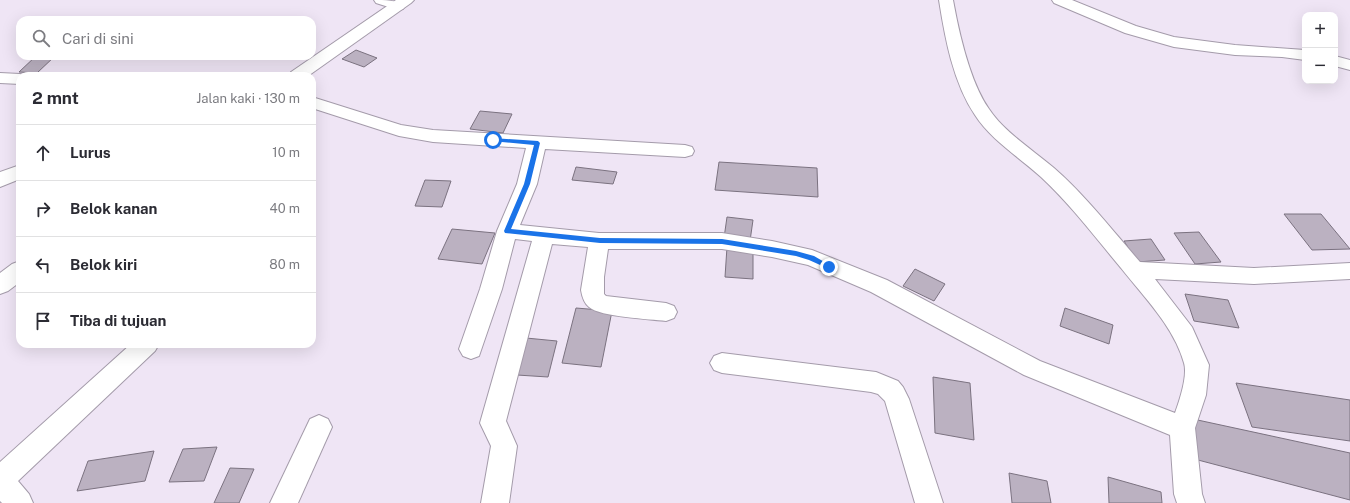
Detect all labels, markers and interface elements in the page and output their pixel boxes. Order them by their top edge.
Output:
map controls [1302,12,1338,84]
button: + [1302,12,1338,48]
search box [16,16,316,60]
icon: search [30,27,52,49]
text: Cari di sini [62,30,134,47]
button: − [1302,48,1338,84]
text: 2 mnt [32,88,79,108]
text: Jalan kaki · 130 m [196,91,300,106]
route start [484,131,502,149]
icon: ahead [32,142,54,164]
text: Lurus [70,144,111,161]
text: 10 m [272,145,300,160]
icon: right [32,198,54,220]
text: Belok kanan [70,200,157,217]
text: 40 m [269,201,300,216]
icon: left [32,254,54,276]
text: Belok kiri [70,256,137,273]
text: 80 m [269,257,300,272]
route end [820,258,838,276]
icon: arrive [32,310,54,332]
text: Tiba di tujuan [70,312,166,329]

